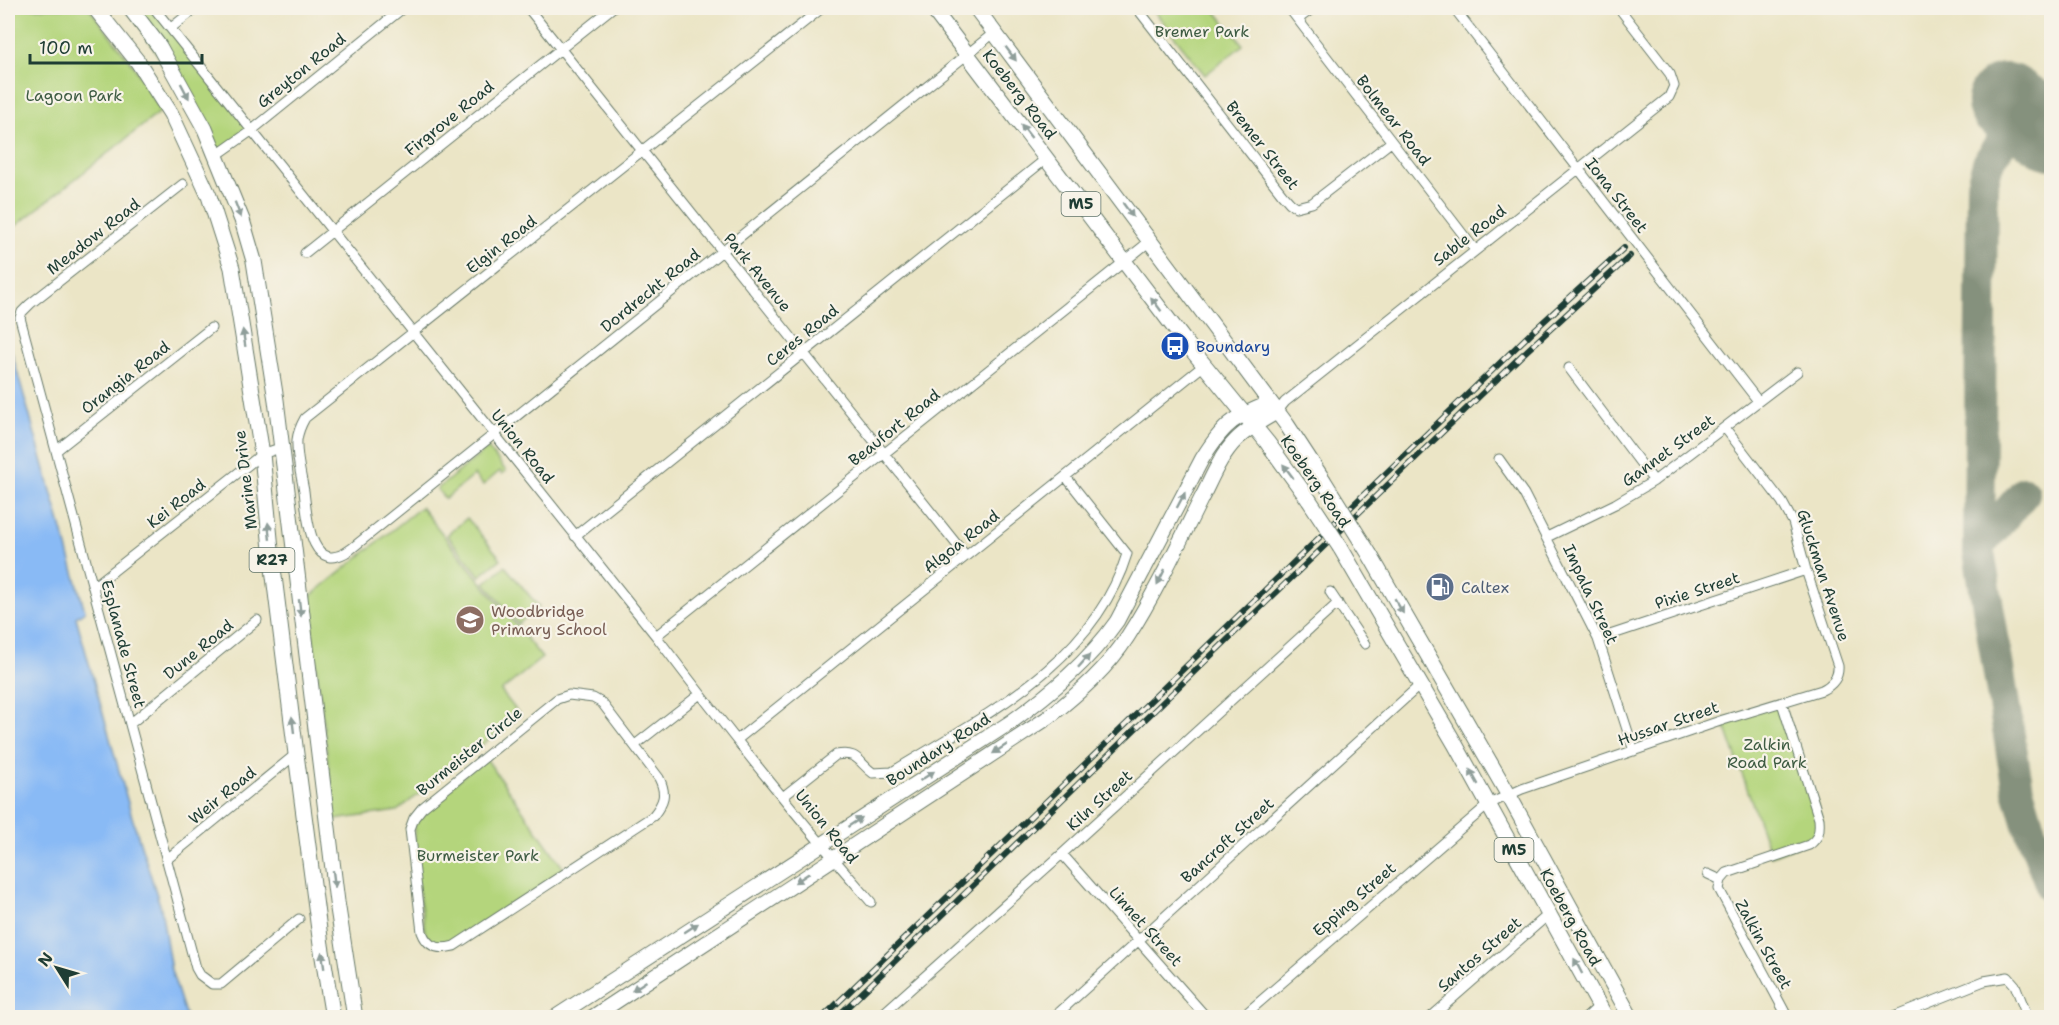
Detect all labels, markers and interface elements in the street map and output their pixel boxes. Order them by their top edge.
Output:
park label: Bremer Park [1155,21,1249,42]
scale bar [30,27,202,65]
street label: Greyton Road [253,28,350,113]
text: 100 m [39,36,93,60]
street label: Koeberg Road [978,45,1061,144]
one-way arrow [1005,46,1017,62]
street label: Bolmear Road [1352,71,1436,170]
street label: Firgrove Road [400,76,498,161]
one-way arrow [180,83,190,100]
park label: Lagoon Park [26,85,123,106]
street label: Bremer Street [1221,97,1304,194]
one-way arrow [1020,123,1033,139]
street label: Iona Street [1581,153,1653,237]
road number: M5 [1062,192,1100,216]
street label: Meadow Road [42,193,144,279]
street label: Sable Road [1428,200,1510,271]
one-way arrow [234,201,244,219]
one-way arrow [1121,203,1133,218]
street label: Elgin Road [462,210,541,278]
street label: Park Avenue [719,228,796,316]
street label: Dordrecht Road [596,244,705,337]
one-way arrow [1149,296,1162,312]
street label: Ceres Road [762,300,843,371]
one-way arrow [240,328,249,347]
bus stop icon: Boundary [1159,330,1191,362]
street label: Orangia Road [77,336,174,419]
place label: Boundary [1196,336,1270,357]
street label: Beaufort Road [844,384,944,471]
street label: Union Road [486,405,559,488]
street label: Gannet Street [1618,410,1719,491]
street label: Marine Drive [229,429,262,531]
street label: Koeberg Road [1276,431,1355,532]
one-way arrow [1282,463,1294,479]
street label: Kei Road [143,474,210,533]
one-way arrow [1175,491,1185,509]
street label: Algoa Road [919,505,1004,578]
street label: Gluckman Avenue [1792,506,1855,644]
one-way arrow [264,522,274,541]
street label: Impala Street [1558,541,1623,648]
road number: R27 [250,548,294,572]
street label: Pixie Street [1652,567,1742,614]
one-way arrow [1156,568,1166,585]
fuel station icon: Caltex [1424,571,1456,603]
place label: Caltex [1461,577,1509,598]
street label: Esplanade Street [96,578,151,711]
one-way arrow [295,598,305,617]
one-way arrow [1394,598,1404,615]
place label: Woodbridge Primary School [491,601,607,640]
school or university icon: Woodbridge Primary School [454,604,486,636]
street label: Dune Road [159,615,238,684]
one-way arrow [1077,654,1091,669]
street label: Hussar Street [1615,696,1722,751]
street label: Burmeister Circle [412,702,527,801]
street label: Boundary Road [882,708,994,791]
one-way arrow [288,715,297,734]
park label: Zalkin Road Park [1727,734,1807,773]
one-way arrow [993,743,1009,755]
street label: Weir Road [184,762,260,829]
street label: Kiln Street [1062,765,1137,835]
one-way arrow [1468,769,1479,785]
one-way arrow [919,770,935,781]
street label: Union Road [790,785,863,868]
street label: Bancroft Street [1176,793,1278,888]
one-way arrow [847,817,863,828]
road number: M5 [1494,838,1534,862]
park label: Burmeister Park [417,845,539,866]
street label: Epping Street [1308,857,1400,941]
street label: Koeberg Road [1535,865,1606,970]
one-way arrow [329,869,339,888]
one-way arrow [794,873,810,884]
street label: Linnet Street [1104,882,1187,971]
street label: Zalkin Street [1730,896,1797,993]
street label: Santos Street [1433,912,1526,997]
one-way arrow [683,922,699,933]
north arrow [27,938,87,998]
text: N [33,948,58,971]
one-way arrow [318,950,327,969]
one-way arrow [1573,957,1583,974]
one-way arrow [631,980,647,991]

